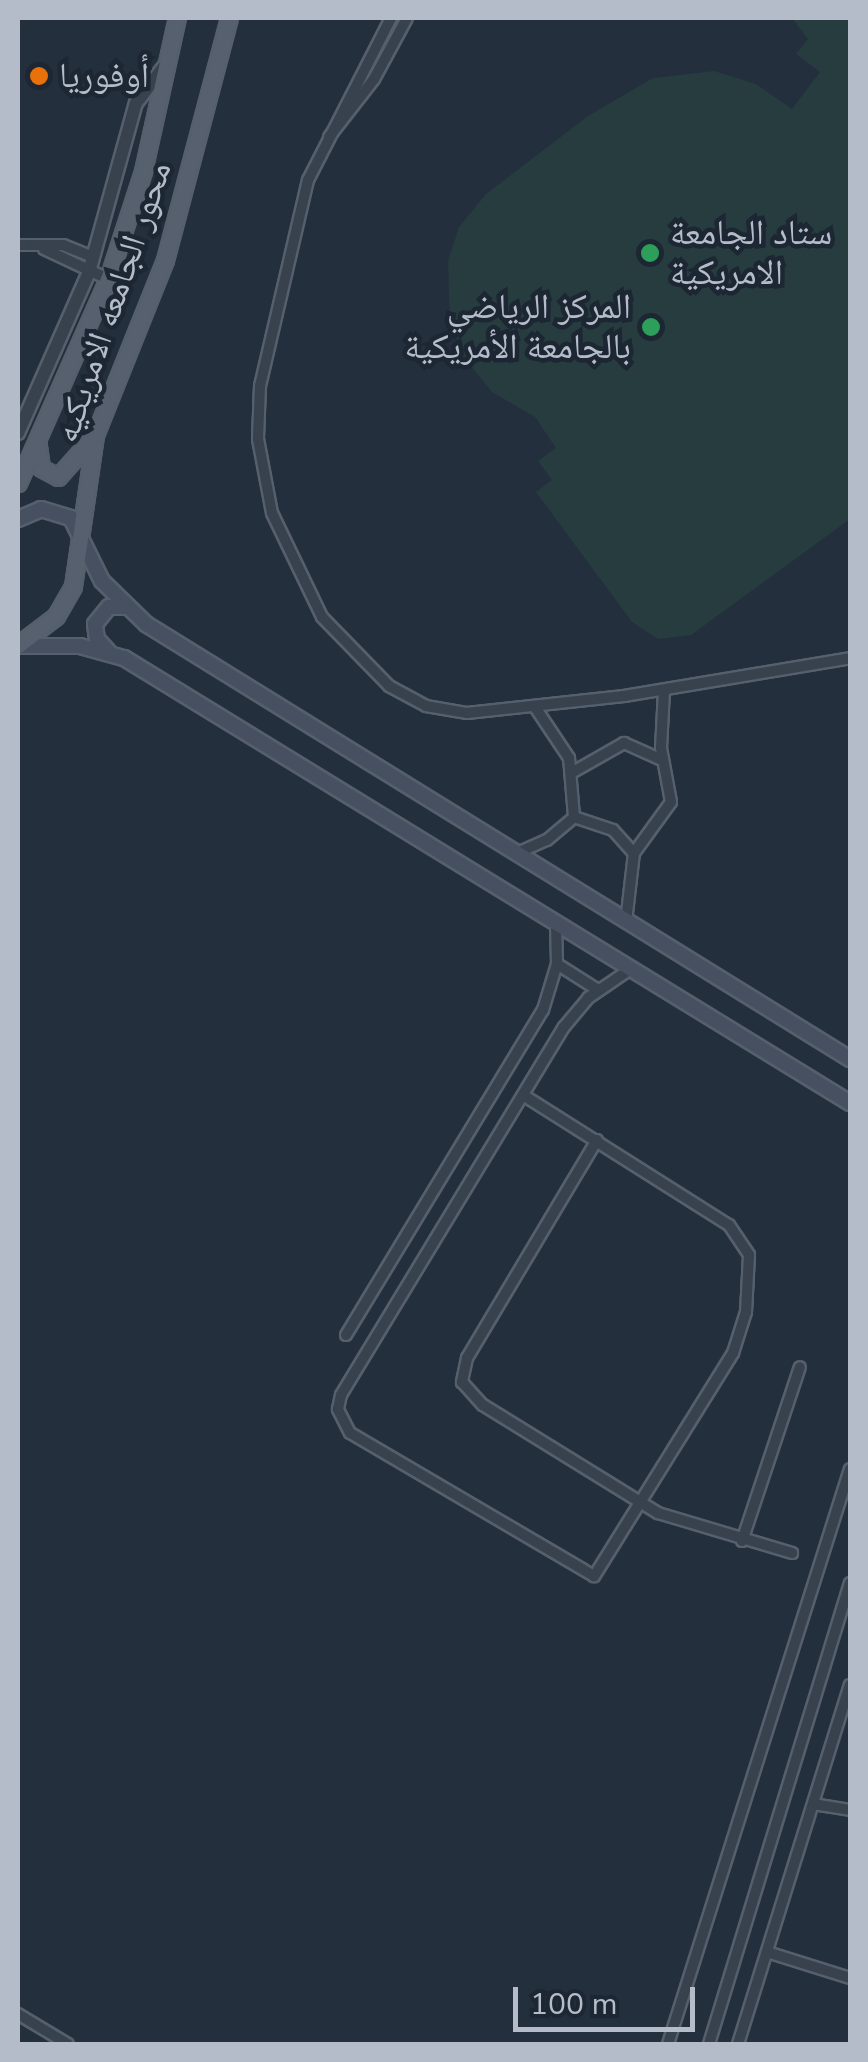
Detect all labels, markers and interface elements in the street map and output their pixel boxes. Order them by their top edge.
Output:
place label: أوفوريا [59,55,149,97]
marker: أوفوريا [28,65,50,87]
street label: محور الجامعه الامريكيه [45,156,181,448]
place label: ستاد الجامعة الامريكية [670,212,832,294]
marker: ستاد الجامعة الامريكية [639,242,661,264]
place label: المركز الرياضي بالجامعة الأمريكية [405,286,631,368]
marker: المركز الرياضي بالجامعة الأمريكية [640,316,662,338]
scale bar [518,1967,700,2029]
text: 100 m [530,1984,617,2025]

